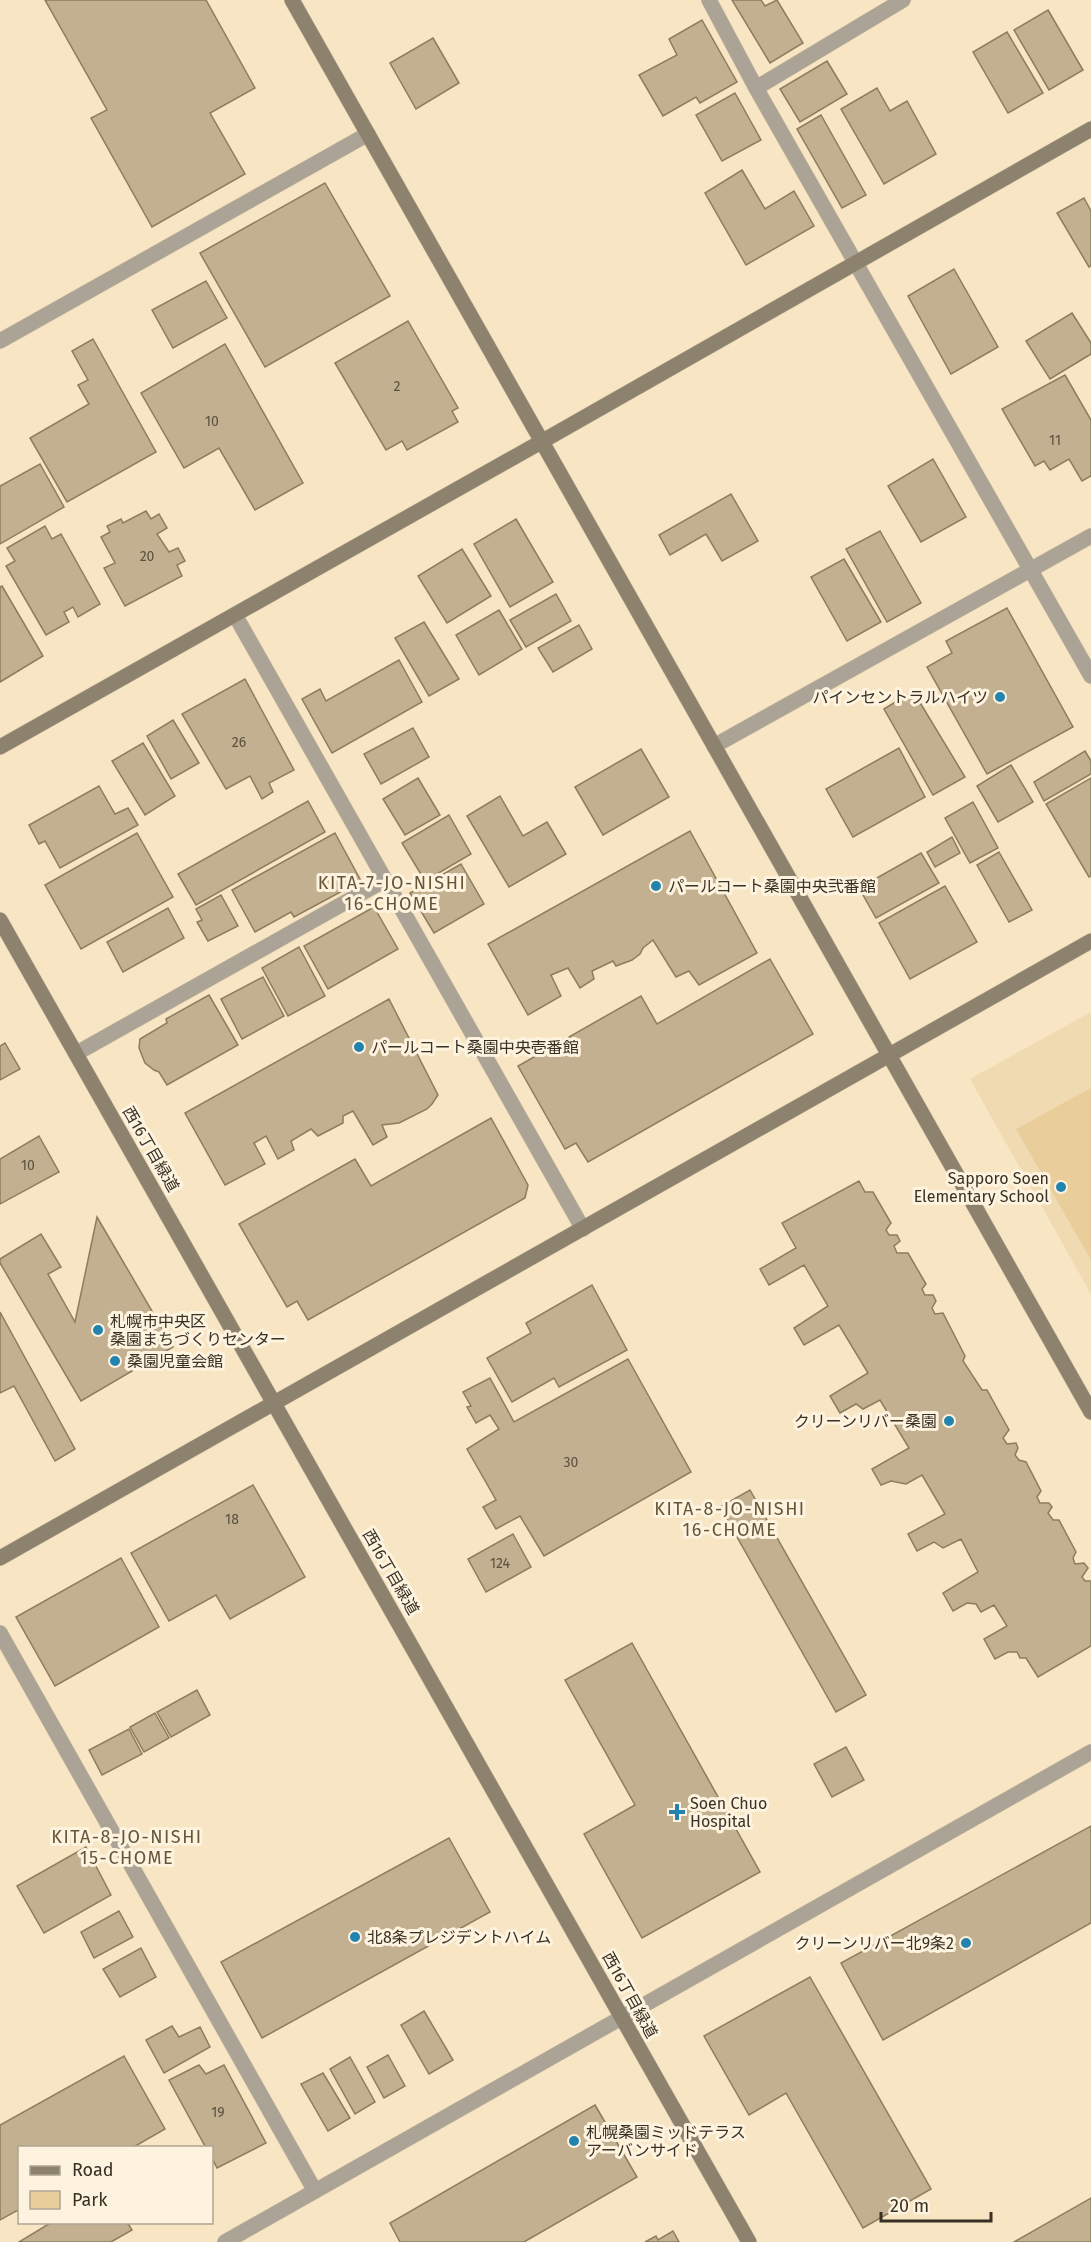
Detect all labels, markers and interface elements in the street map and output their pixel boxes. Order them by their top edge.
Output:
house number: 2 [394,378,401,395]
house number: 10 [205,413,219,430]
house number: 11 [1049,432,1061,449]
house number: 20 [140,548,155,565]
place label: パインセントラルハイツ [812,688,988,707]
marker: パインセントラルハイツ [993,690,1007,704]
house number: 26 [232,734,246,751]
district label: KITA-7-JO-NISHI 16-CHOME [318,872,466,915]
place label: パールコート桑園中央弐番館 [668,877,876,896]
marker: パールコート桑園中央弐番館 [649,879,663,893]
place label: パールコート桑園中央壱番館 [371,1038,579,1057]
marker: パールコート桑園中央壱番館 [352,1040,366,1054]
street label: 西16丁目緑道 [119,1103,183,1195]
house number: 10 [21,1157,35,1174]
place label: Sapporo Soen Elementary School [914,1169,1049,1206]
marker: Sapporo Soen Elementary School [1054,1180,1068,1194]
place label: 札幌市中央区 桑園まちづくりセンター [110,1312,286,1349]
marker: 札幌市中央区 桑園まちづくりセンター [91,1323,105,1337]
place label: 桑園児童会館 [127,1352,223,1371]
marker: 桑園児童会館 [108,1354,122,1368]
place label: クリーンリバー桑園 [794,1412,937,1431]
marker: クリーンリバー桑園 [942,1414,956,1428]
house number: 30 [564,1454,579,1471]
district label: KITA-8-JO-NISHI 16-CHOME [654,1498,806,1541]
house number: 18 [225,1511,239,1528]
street label: 西16丁目緑道 [359,1526,423,1618]
house number: 124 [490,1555,511,1572]
place label: Soen Chuo Hospital [690,1794,767,1831]
marker: Soen Chuo Hospital [668,1803,686,1821]
district label: KITA-8-JO-NISHI 15-CHOME [51,1826,203,1869]
place label: 北8条プレジデントハイム [367,1928,551,1947]
marker: 北8条プレジデントハイム [348,1930,362,1944]
place label: クリーンリバー北9条2 [794,1934,954,1953]
marker: クリーンリバー北9条2 [959,1936,973,1950]
street label: 西16丁目緑道 [599,1949,661,2041]
house number: 19 [211,2104,225,2121]
place label: 札幌桑園ミッドテラス アーバンサイド [586,2123,746,2160]
marker: 札幌桑園ミッドテラス アーバンサイド [567,2134,581,2148]
legend [18,2146,213,2224]
text: Road [72,2159,114,2181]
scale bar [881,2185,990,2223]
text: Park [72,2189,108,2211]
text: 20 m [890,2195,929,2217]

